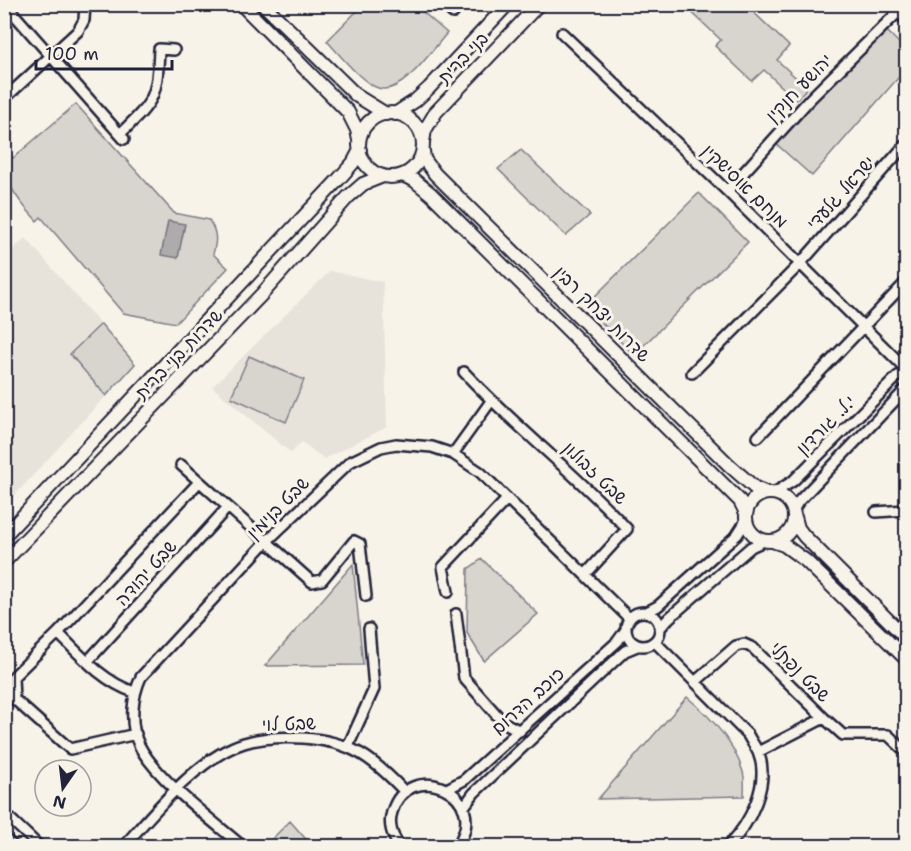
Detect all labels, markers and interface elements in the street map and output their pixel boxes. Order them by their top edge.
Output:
street label: בני ברית [432,27,494,90]
scale bar [36,33,172,71]
text: 100 m [45,42,99,66]
street label: יהושע חנקין [760,49,838,127]
street label: מנחם אוסישקין [697,139,793,233]
street label: ישראל גלעדי [801,151,881,235]
street label: שדרות יצחק רבין [548,260,656,368]
street label: שדרות בני ברית [129,304,228,405]
street label: י.ל. גורדון [791,390,861,460]
street label: שבט זבולון [557,436,633,510]
street label: שבט בנימין [242,472,314,544]
street label: שבט יהודה [110,535,182,611]
street label: שבט נפתלי [765,637,835,707]
street label: כוכב הדרום [487,662,569,740]
street label: שבט לוי [261,711,317,737]
north arrow [33,758,93,818]
text: N [51,790,68,814]

